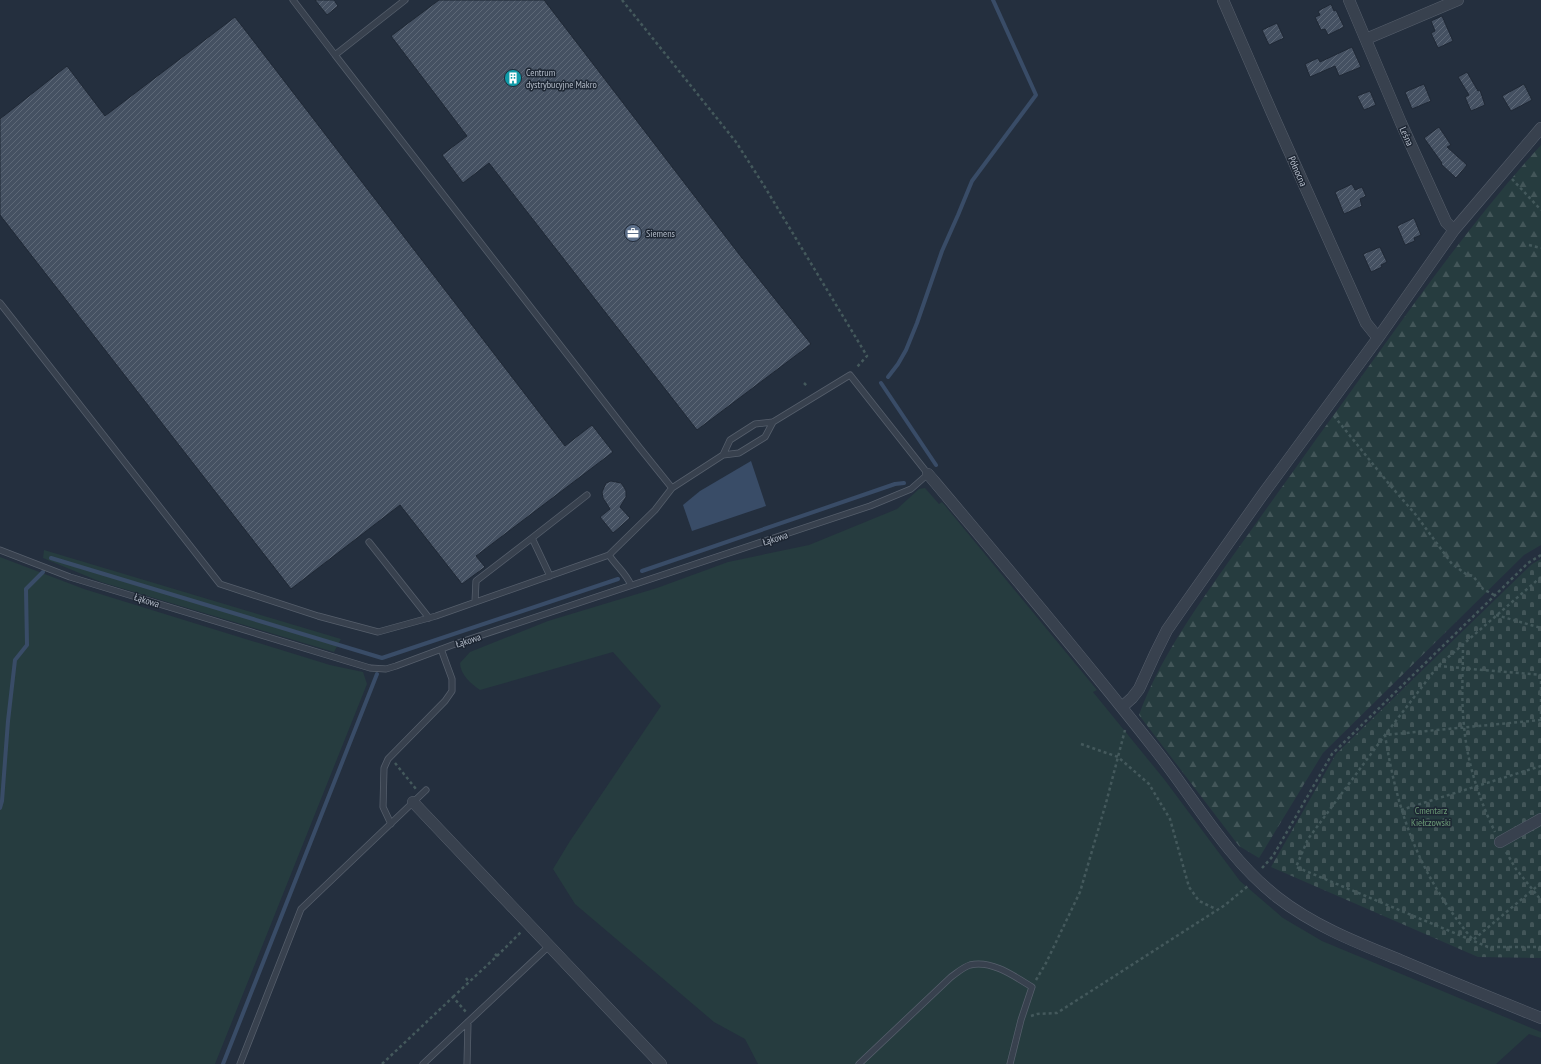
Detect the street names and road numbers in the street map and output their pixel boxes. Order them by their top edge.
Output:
street label: Leśna [1397,125,1416,148]
street label: Północna [1285,154,1310,188]
street label: Łąkowa [761,528,790,549]
street label: Łąkowa [132,590,161,611]
street label: Łąkowa [454,630,483,651]

